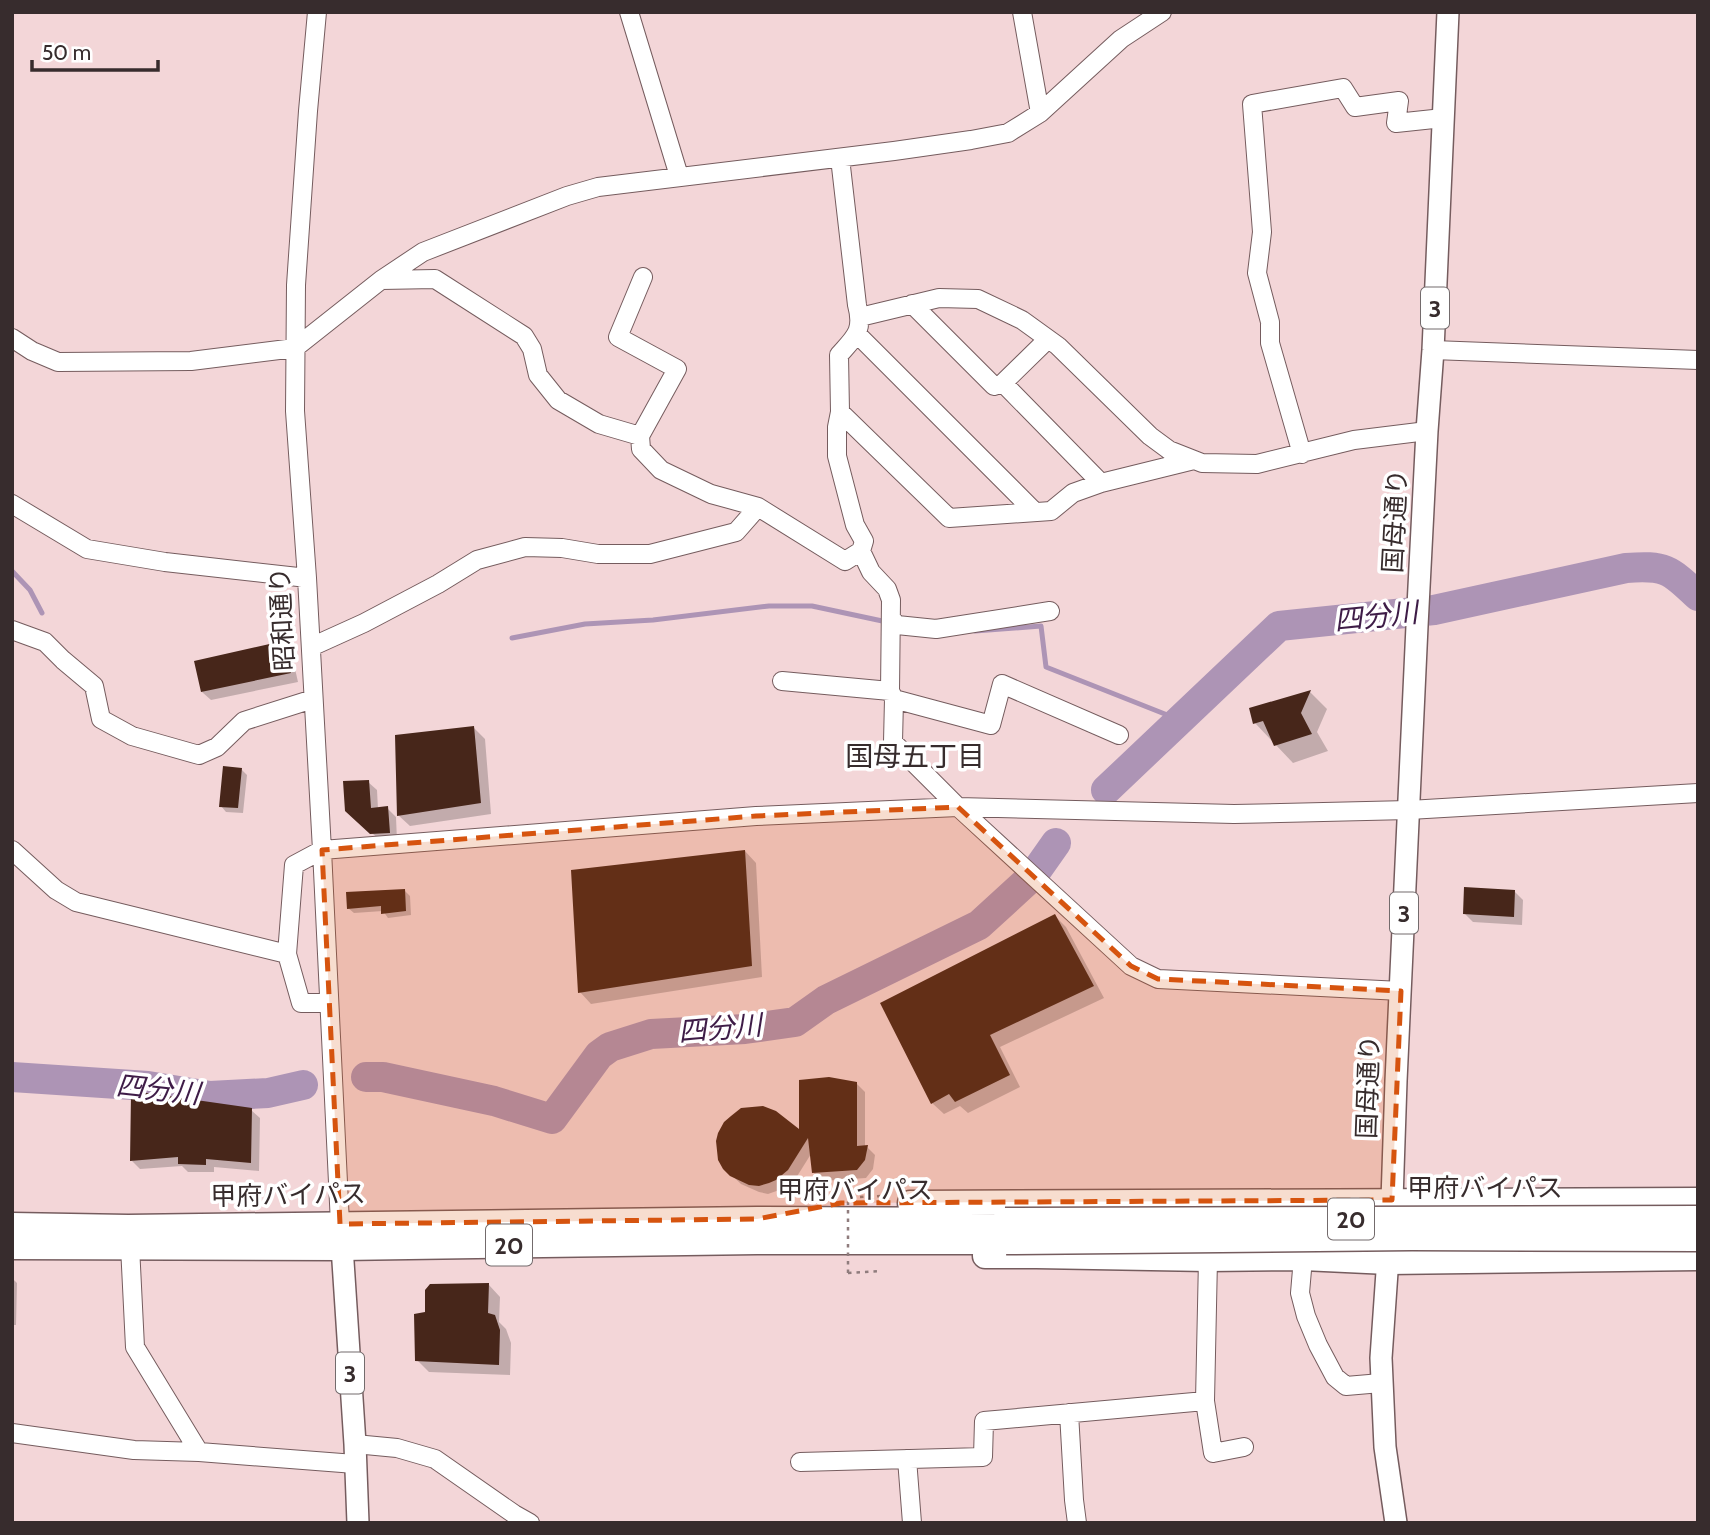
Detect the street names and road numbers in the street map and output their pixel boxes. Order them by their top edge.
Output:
road number: 3 [1421,288,1449,328]
street label: 国母通り [1376,468,1414,574]
street label: 昭和通り [263,566,301,672]
road number: 3 [1390,892,1418,933]
street label: 国母通り [1350,1034,1386,1140]
street label: 甲府バイパス [1407,1172,1563,1204]
street label: 甲府バイパス [777,1174,933,1206]
street label: 甲府バイパス [210,1178,366,1212]
road number: 20 [1328,1198,1374,1240]
road number: 20 [486,1224,532,1266]
road number: 3 [336,1352,364,1394]

